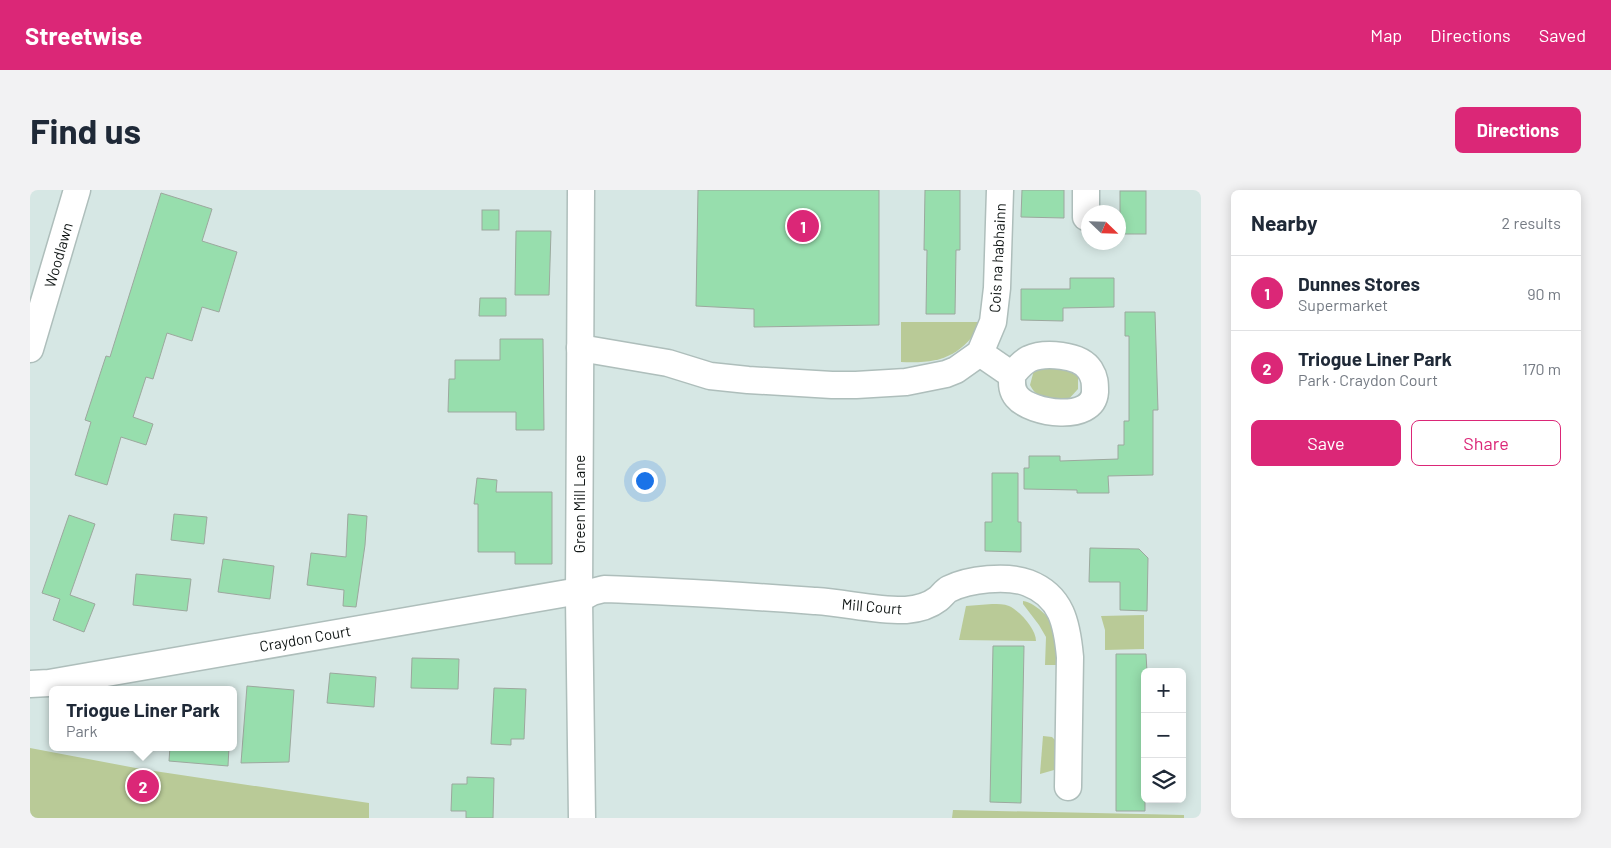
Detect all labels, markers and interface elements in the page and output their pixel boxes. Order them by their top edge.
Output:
text: Streetwise [25,21,142,50]
text: Map [1370,24,1402,46]
text: Directions [1430,24,1511,46]
text: Saved [1539,24,1586,46]
button: Directions [1455,107,1581,153]
text: Find us [30,109,141,151]
street label: Cois na habhainn [985,203,1009,313]
north arrow [1081,205,1126,250]
pin: 1 [787,207,819,245]
text: Nearby [1251,210,1317,235]
text: 2 results [1502,213,1561,232]
street label: Woodlawn [40,220,76,290]
text: Dunnes Stores [1298,272,1420,295]
text: 1 [1264,284,1270,303]
text: 90 m [1527,284,1561,303]
text: Supermarket [1298,295,1388,314]
text: Triogue Liner Park [1298,347,1452,370]
text: 2 [1263,359,1271,378]
text: 170 m [1522,359,1561,378]
text: Park · Craydon Court [1298,370,1438,389]
button: Save [1251,420,1401,466]
button: Share [1411,420,1561,466]
street label: Green Mill Lane [570,455,588,553]
your location [632,468,658,494]
street label: Mill Court [841,594,903,618]
street label: Craydon Court [258,621,352,655]
map controls [1141,668,1186,803]
button: + [1141,668,1186,713]
popup [49,686,237,751]
text: Triogue Liner Park [66,698,220,721]
button: − [1141,713,1186,758]
text: Park [66,721,97,740]
button: layers [1141,758,1186,803]
pin: 2 [127,767,159,805]

